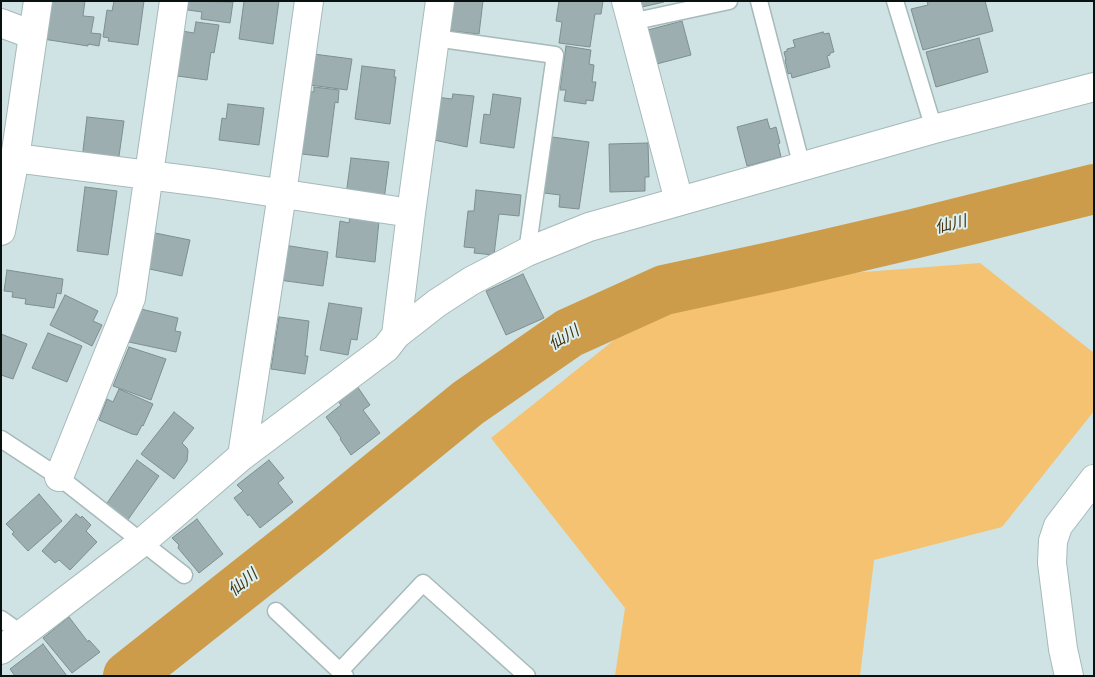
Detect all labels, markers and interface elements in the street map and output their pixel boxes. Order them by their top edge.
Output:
water label: 仙川 [933,212,969,238]
water label: 仙川 [545,322,583,354]
water label: 仙川 [225,565,261,601]

